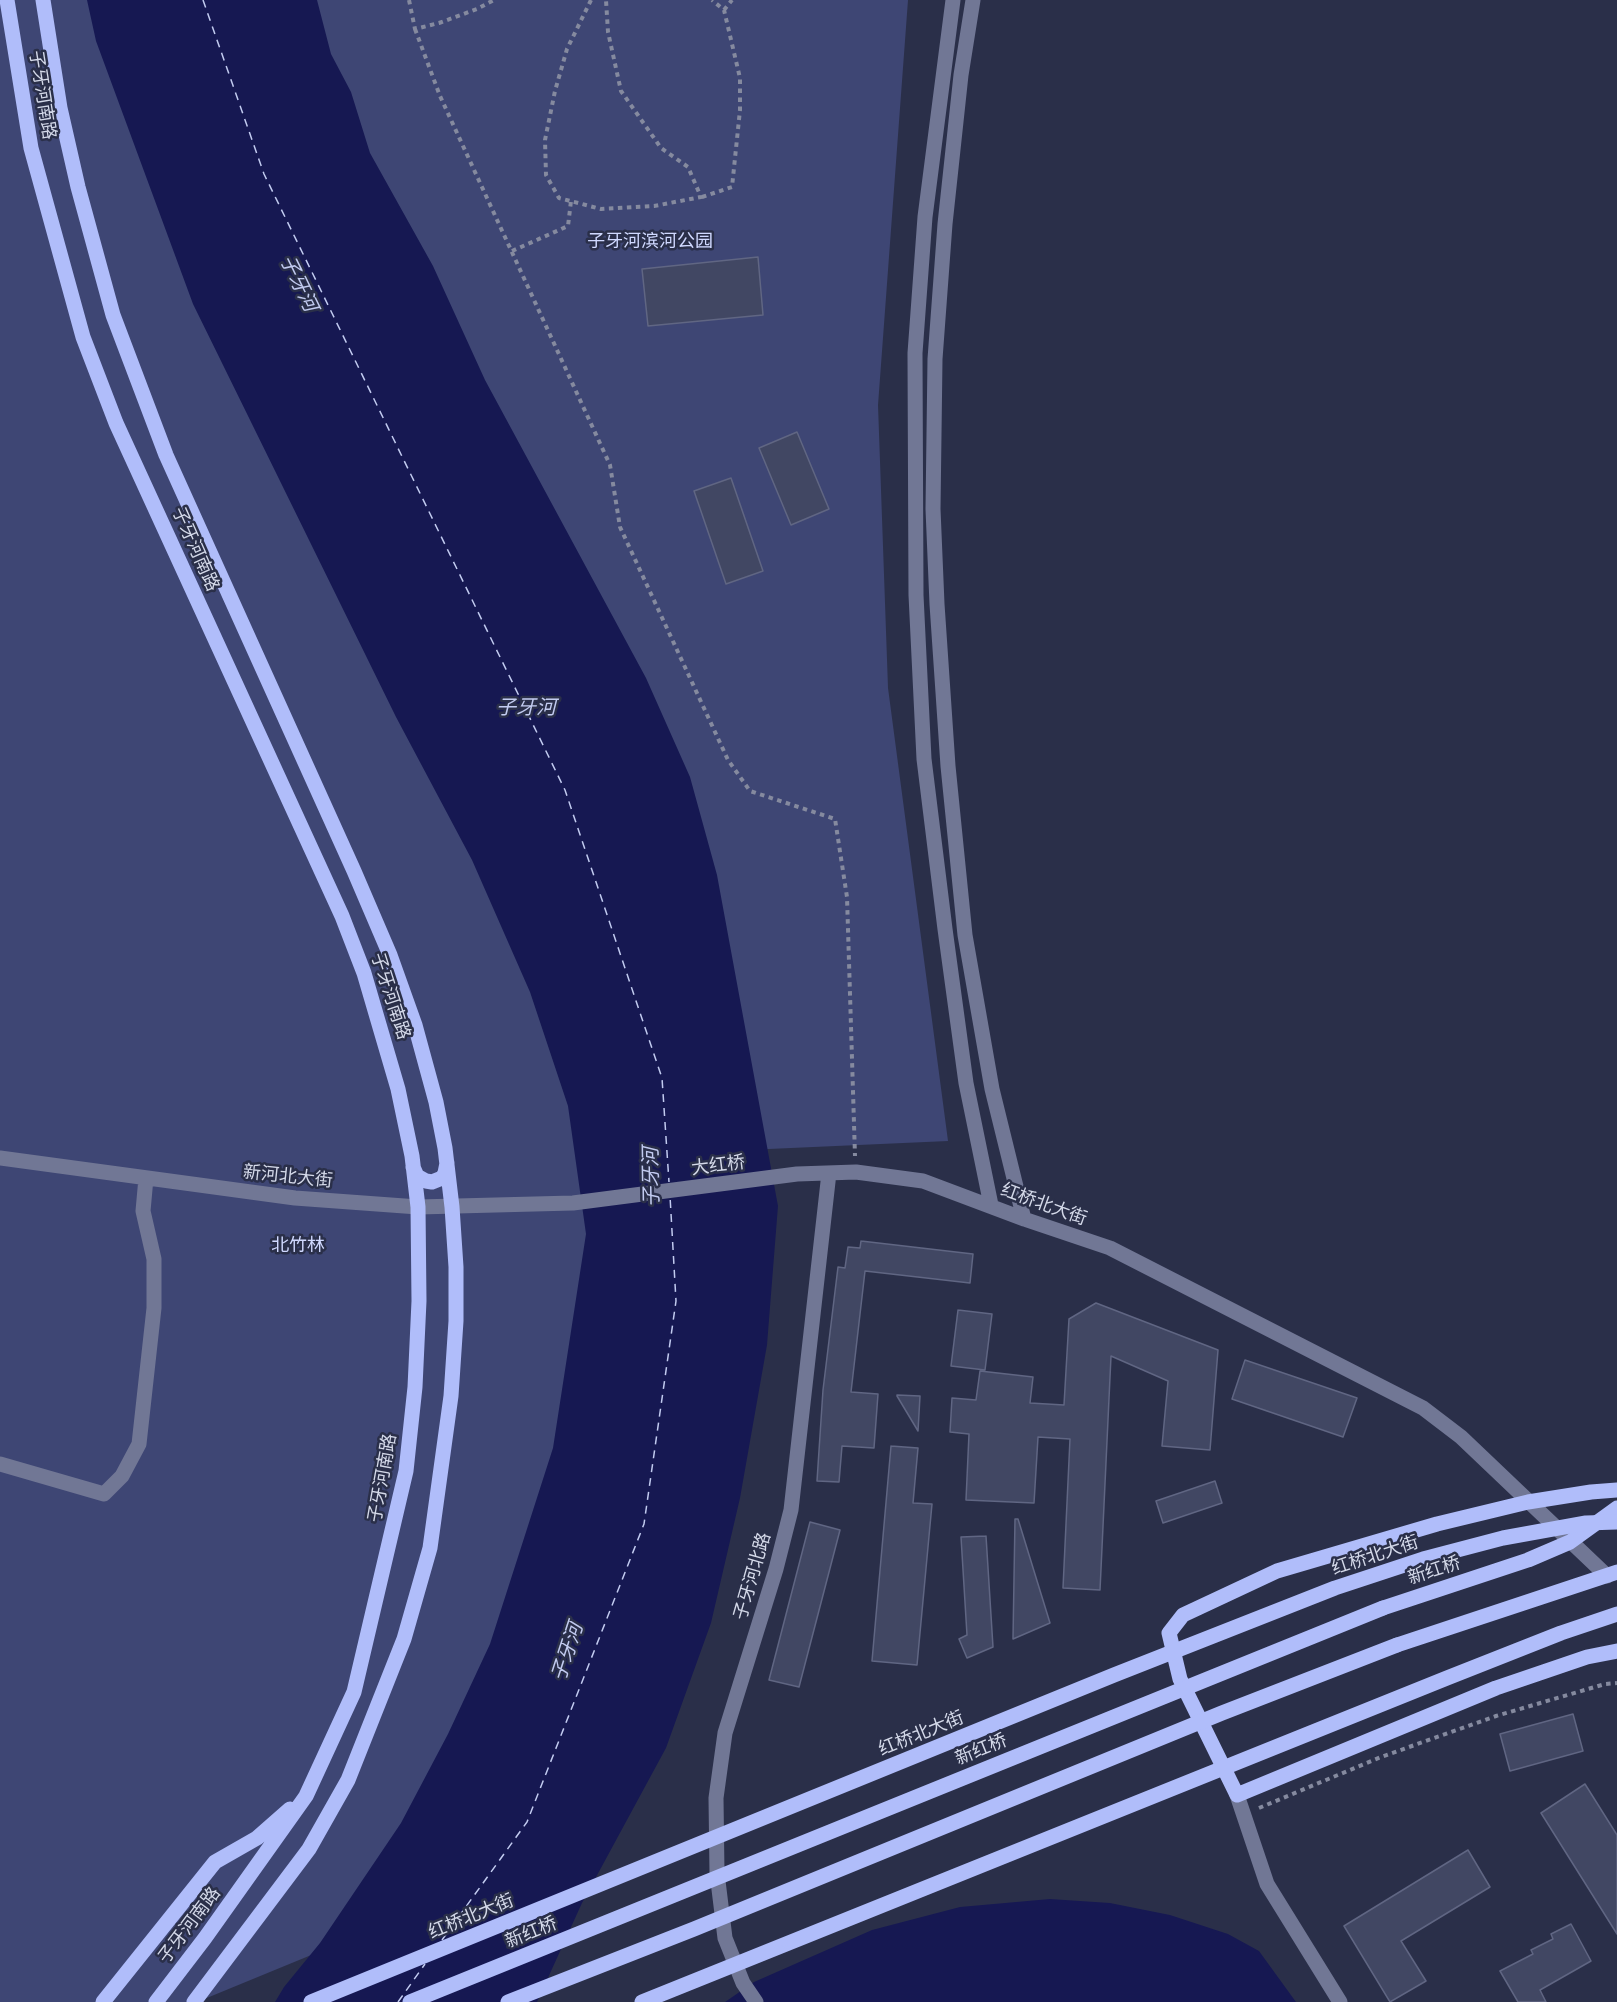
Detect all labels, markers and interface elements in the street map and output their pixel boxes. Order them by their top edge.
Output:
street label: 子牙河南路 [25,49,61,141]
park label: 子牙河滨河公园 [587,230,713,252]
water label: 子牙河 [275,251,323,315]
street label: 子牙河南路 [168,503,224,595]
water label: 子牙河 [496,695,556,719]
street label: 子牙河南路 [367,950,415,1042]
water label: 子牙河 [638,1147,664,1207]
street label: 大红桥 [690,1151,746,1179]
street label: 新河北大街 [242,1161,334,1191]
street label: 红桥北大街 [998,1178,1090,1230]
park label: 北竹林 [271,1234,325,1256]
street label: 子牙河南路 [364,1432,400,1524]
street label: 子牙河北路 [729,1530,775,1622]
street label: 红桥北大街 [1329,1531,1421,1579]
street label: 新红桥 [1405,1551,1463,1589]
water label: 子牙河 [546,1620,588,1684]
street label: 红桥北大街 [875,1706,967,1760]
street label: 新红桥 [952,1729,1010,1769]
street label: 子牙河南路 [153,1883,225,1967]
street label: 红桥北大街 [425,1889,517,1943]
street label: 新红桥 [502,1912,560,1952]

